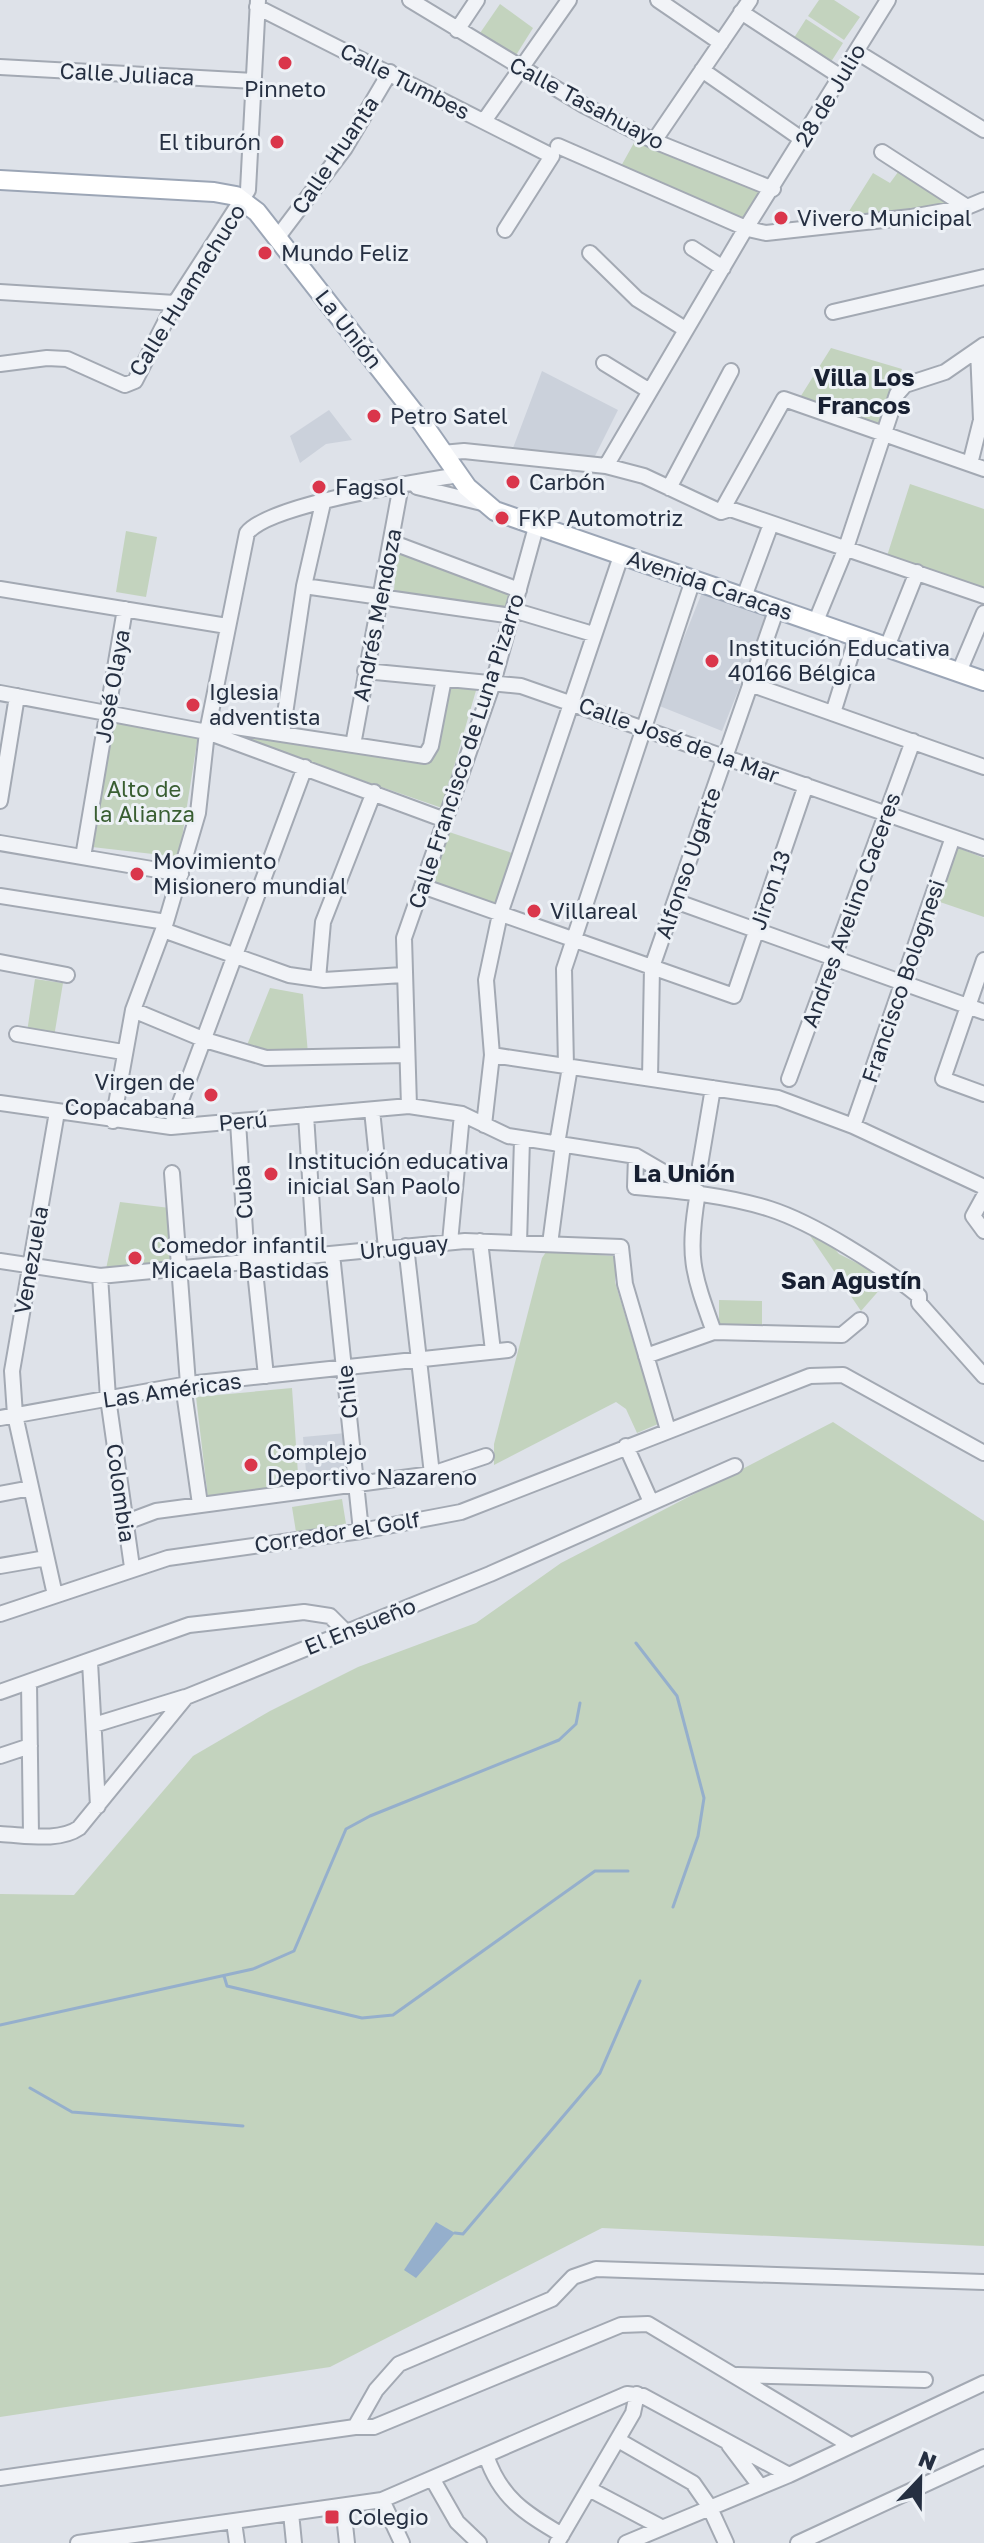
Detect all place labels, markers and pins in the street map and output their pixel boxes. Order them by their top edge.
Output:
marker: Pinneto [276,54,294,72]
place label: Pinneto [244,75,326,102]
place label: El tiburón [158,128,261,155]
marker: El tiburón [268,133,286,151]
place label: Vivero Municipal [797,204,972,231]
marker: Vivero Municipal [772,209,790,227]
place label: Mundo Feliz [281,239,409,266]
marker: Mundo Feliz [256,244,274,262]
place label: Petro Satel [390,402,508,429]
marker: Petro Satel [365,407,383,425]
place label: Carbón [529,468,605,495]
place label: Fagsol [335,473,406,500]
marker: Carbón [504,473,522,491]
marker: Fagsol [310,478,328,496]
place label: FKP Automotriz [518,504,683,531]
marker: FKP Automotriz [493,509,511,527]
place label: Institución Educativa 40166 Bélgica [728,634,950,686]
marker: Institución Educativa 40166 Bélgica [703,652,721,670]
place label: Iglesia adventista [209,678,321,730]
marker: Iglesia adventista [184,696,202,714]
place label: Movimiento Misionero mundial [153,847,347,899]
marker: Movimiento Misionero mundial [128,865,146,883]
place label: Villareal [550,897,638,924]
marker: Villareal [525,902,543,920]
place label: Virgen de Copacabana [65,1068,195,1120]
marker: Virgen de Copacabana [202,1086,220,1104]
place label: Institución educativa inicial San Paolo [287,1147,509,1199]
marker: Institución educativa inicial San Paolo [262,1165,280,1183]
place label: Comedor infantil Micaela Bastidas [151,1231,329,1283]
marker: Comedor infantil Micaela Bastidas [126,1249,144,1267]
place label: Complejo Deportivo Nazareno [267,1438,477,1490]
marker: Complejo Deportivo Nazareno [242,1456,260,1474]
place label: Colegio [348,2503,428,2530]
marker: Colegio [323,2508,341,2526]

